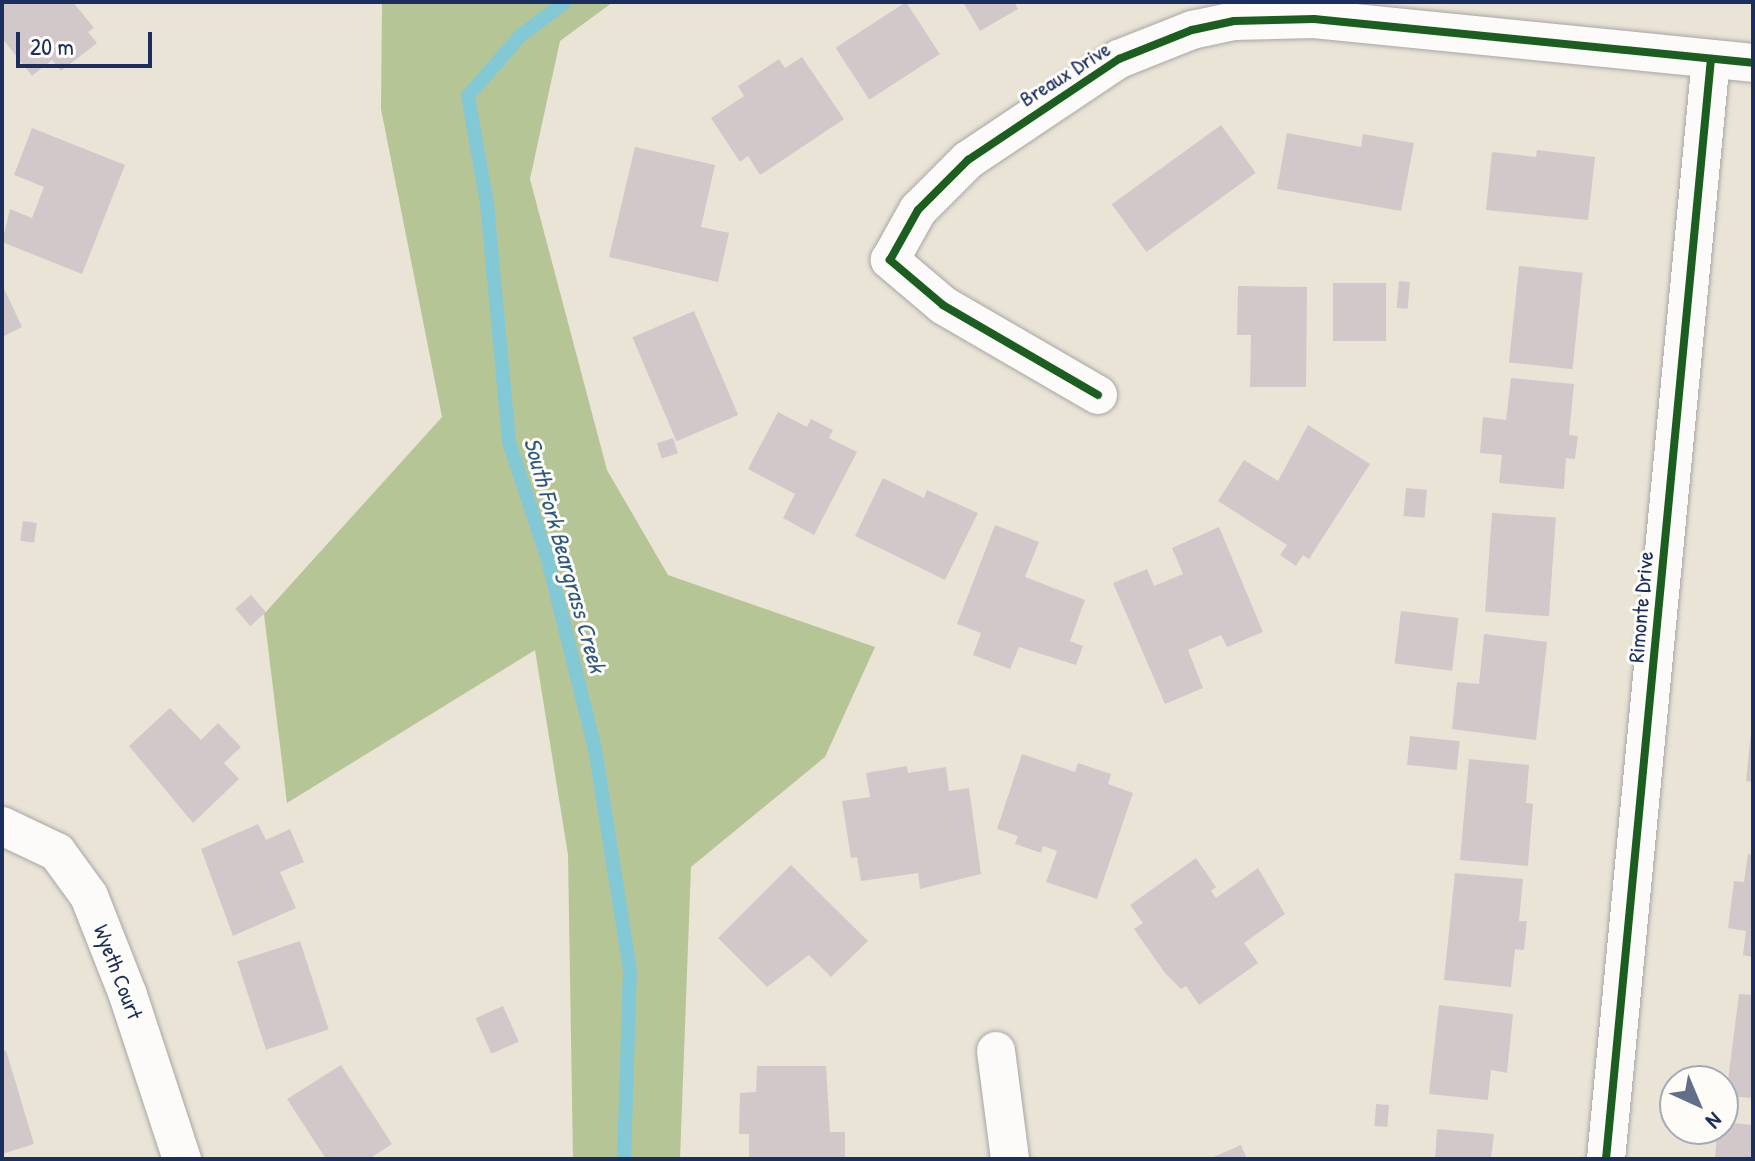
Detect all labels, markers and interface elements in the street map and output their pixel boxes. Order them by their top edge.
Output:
scale bar [20,16,156,66]
text: 20 m [30,30,74,62]
street label: Breaux Drive [1015,36,1115,112]
water label: South Fork Beargrass Creek [518,434,612,676]
street label: Rimonte Drive [1623,550,1659,664]
street label: Wyeth Court [88,921,148,1023]
north arrow [1659,1065,1739,1145]
text: N [1700,1106,1729,1136]

